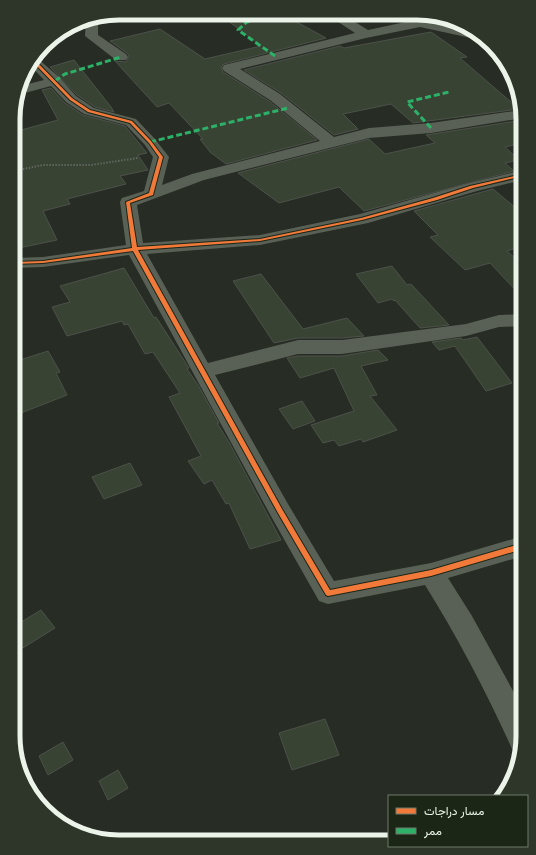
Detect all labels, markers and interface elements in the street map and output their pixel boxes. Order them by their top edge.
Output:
legend [388,795,528,847]
text: مسار دراجات [424,803,484,819]
text: ممر [423,823,442,839]

